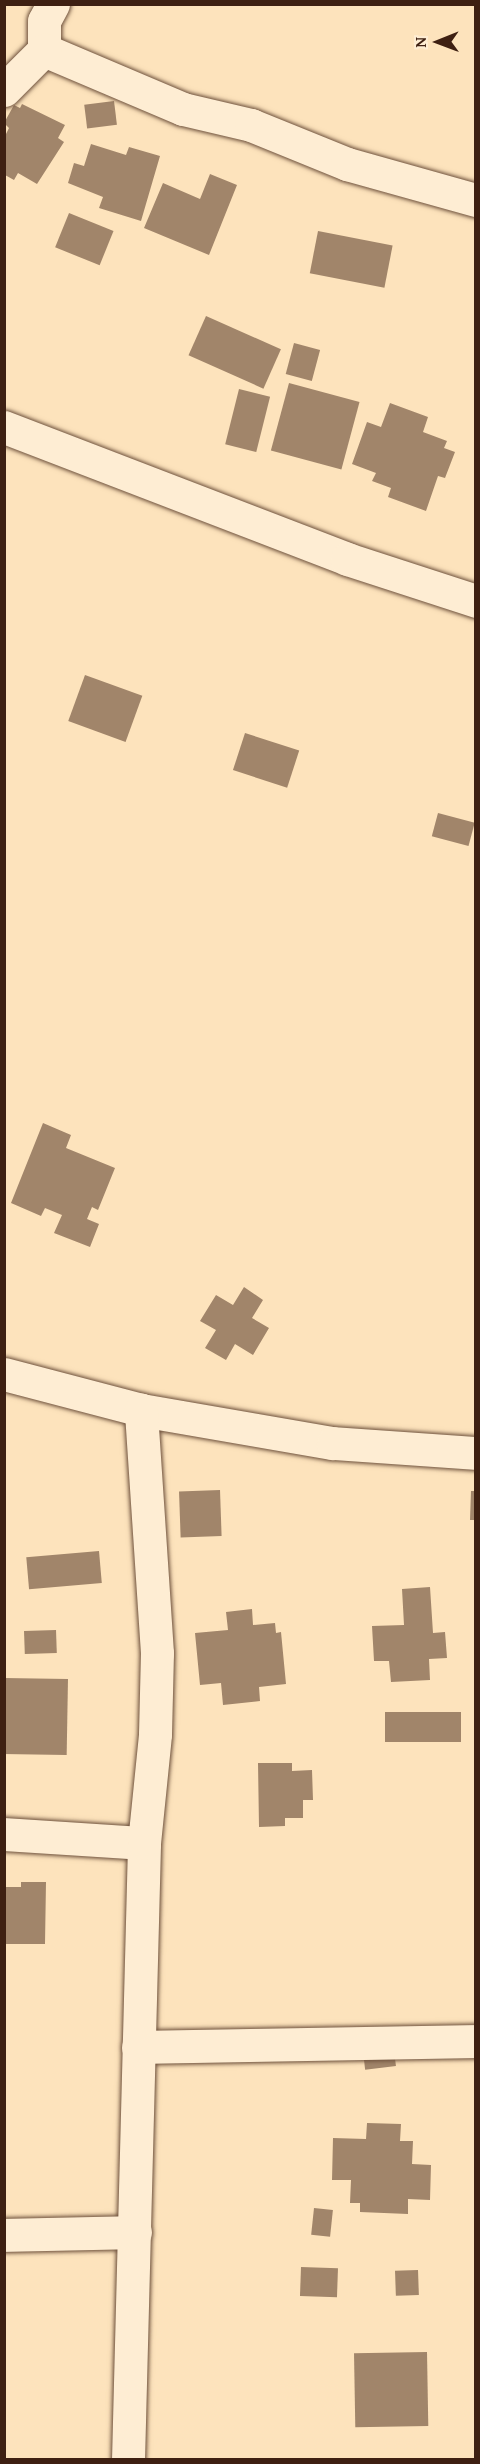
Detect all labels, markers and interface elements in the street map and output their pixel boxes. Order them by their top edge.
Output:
north arrow [408,12,468,72]
text: N [408,37,432,48]

